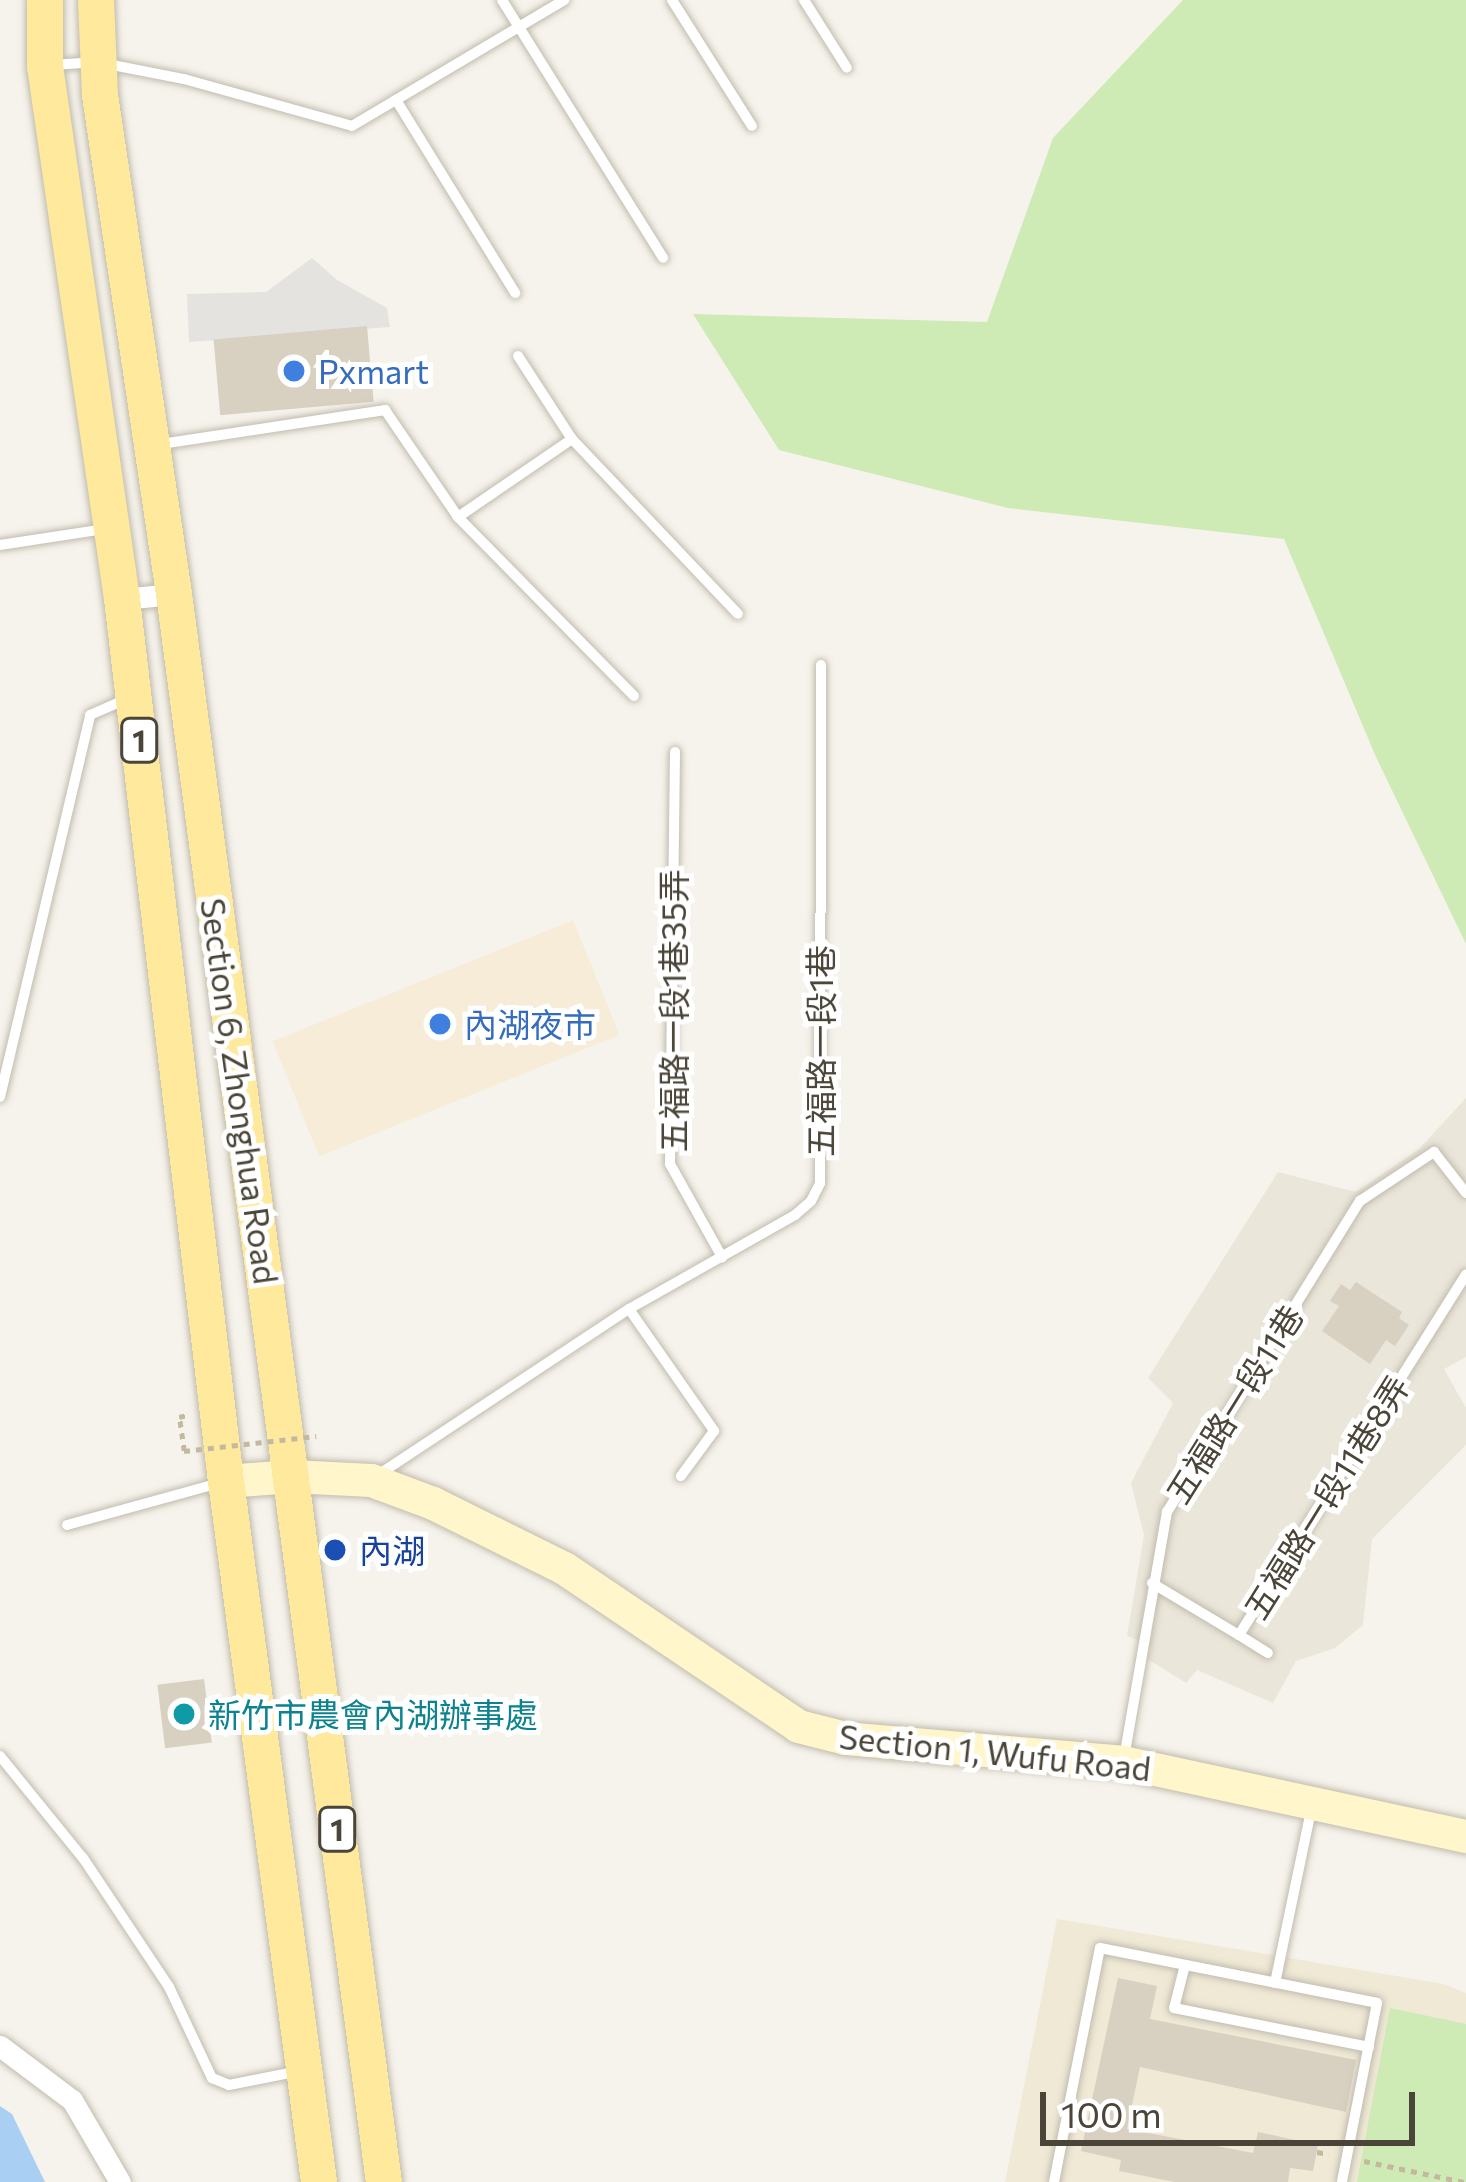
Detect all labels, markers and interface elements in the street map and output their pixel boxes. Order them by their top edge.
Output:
place label: Pxmart [318,351,429,391]
marker: Pxmart [281,358,307,384]
road number: 1 [118,716,160,764]
street label: 五福路一段1巷35弄 [653,870,693,1152]
street label: Section 6, Zhonghua Road [193,896,287,1286]
street label: 五福路一段1巷 [800,945,840,1157]
place label: 內湖夜市 [464,1004,596,1044]
marker: 內湖夜市 [427,1011,453,1037]
street label: 五福路一段11巷 [1157,1298,1311,1510]
street label: 五福路一段11巷8弄 [1235,1368,1417,1626]
place label: 內湖 [359,1530,425,1570]
marker: 內湖 [322,1537,348,1563]
place label: 新竹市農會內湖辦事處 [208,1694,538,1734]
marker: 新竹市農會內湖辦事處 [171,1701,197,1727]
street label: Section 1, Wufu Road [837,1716,1153,1788]
road number: 1 [316,1805,358,1853]
scale bar [1046,2068,1421,2142]
text: 100 m [1061,2091,1162,2135]

